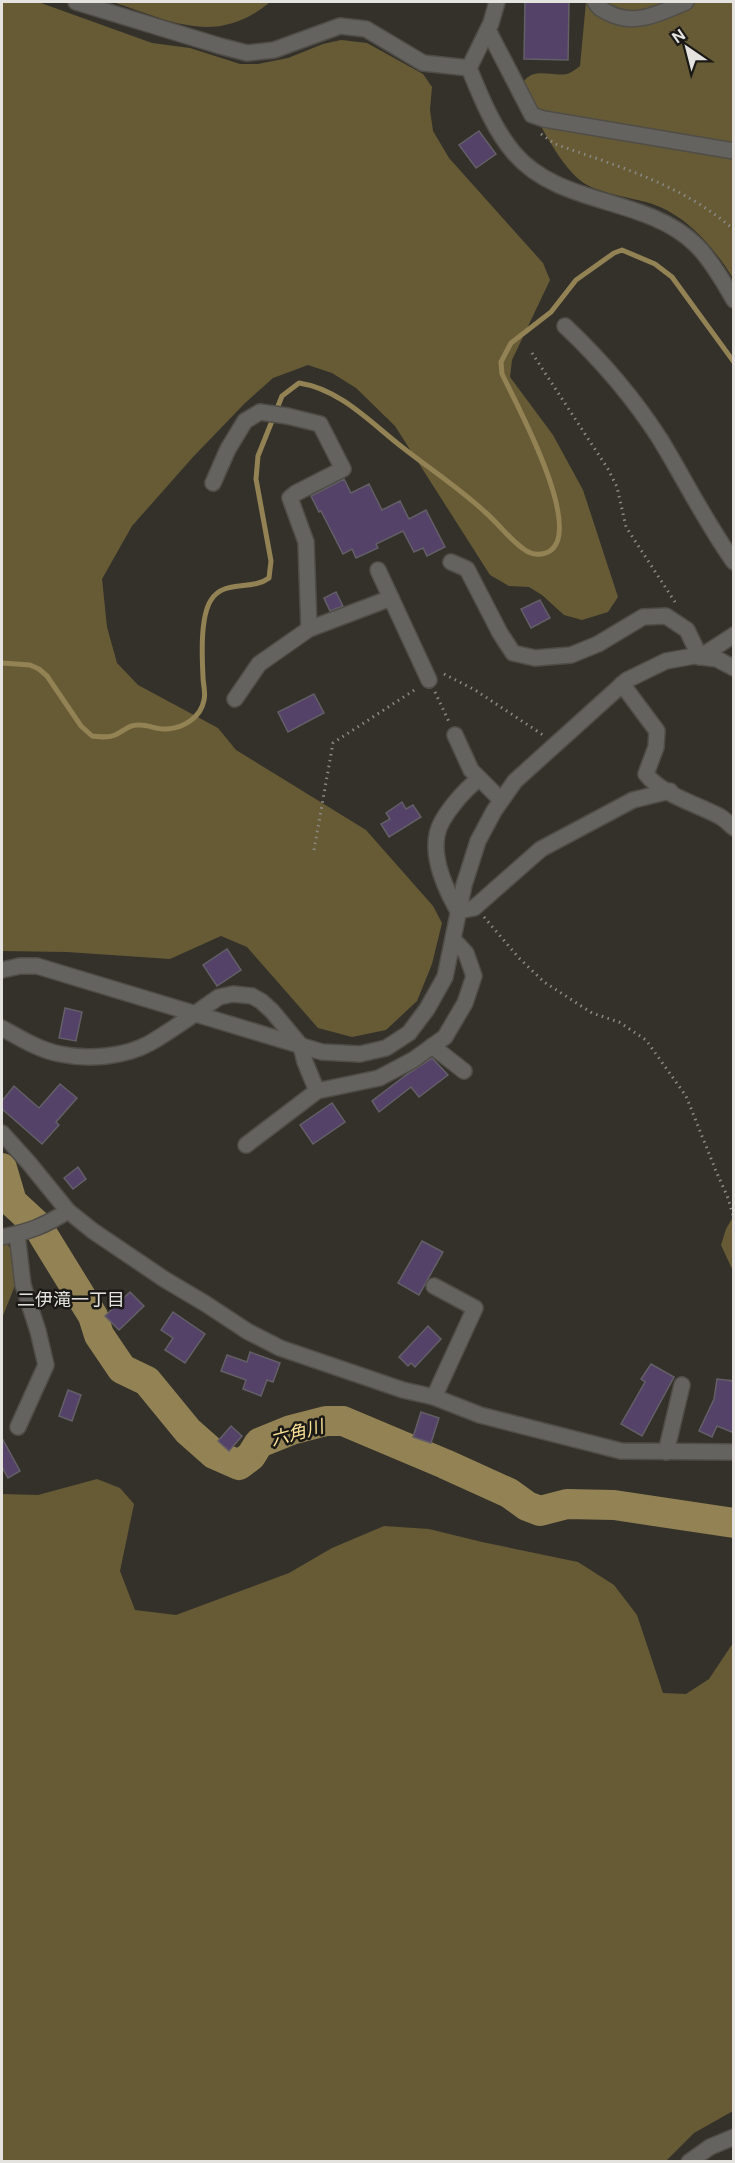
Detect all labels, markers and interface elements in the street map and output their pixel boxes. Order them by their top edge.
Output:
north arrow [657,18,717,78]
text: N [668,24,689,48]
district label: 二伊滝一丁目 [17,1288,125,1312]
water label: 六角川 [268,1414,328,1452]

